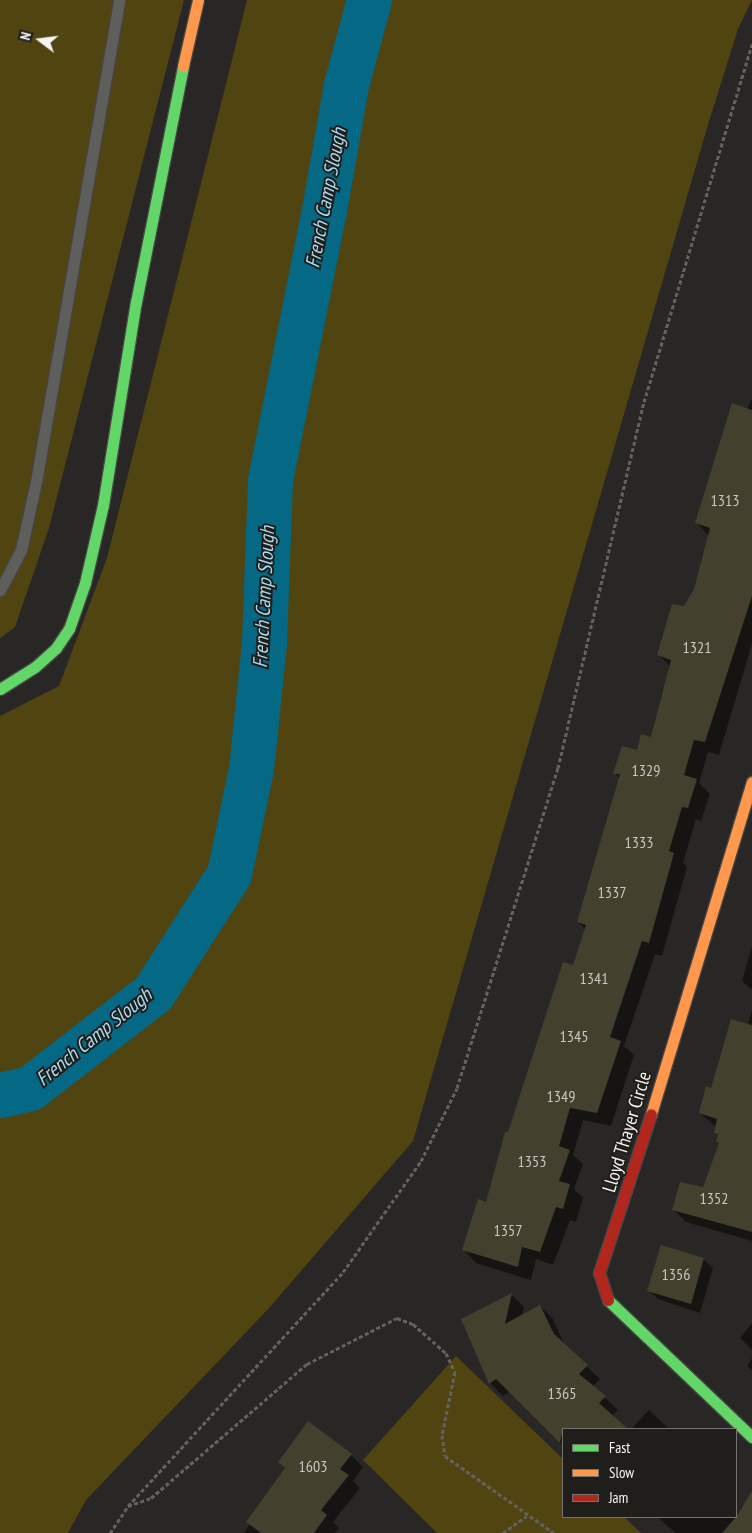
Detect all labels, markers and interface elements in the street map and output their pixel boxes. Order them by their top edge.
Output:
north arrow [15,15,65,65]
text: N [16,30,35,42]
water label: French Camp Slough [301,126,351,270]
house number: 1313 [711,490,739,510]
water label: French Camp Slough [248,526,280,668]
house number: 1321 [683,637,711,657]
house number: 1329 [632,760,660,780]
house number: 1333 [625,832,653,852]
house number: 1337 [598,882,626,902]
house number: 1341 [580,968,608,988]
water label: French Camp Slough [31,983,157,1091]
house number: 1345 [560,1026,588,1046]
street label: Lloyd Thayer Circle [598,1069,656,1195]
house number: 1349 [547,1086,575,1106]
house number: 1353 [518,1151,546,1171]
house number: 1352 [700,1188,728,1208]
house number: 1357 [494,1220,522,1240]
house number: 1356 [662,1264,690,1284]
house number: 1365 [548,1383,576,1403]
legend [562,1428,737,1518]
text: Fast [609,1438,630,1457]
house number: 1603 [299,1456,327,1476]
text: Slow [609,1463,634,1482]
text: Jam [609,1488,628,1507]

